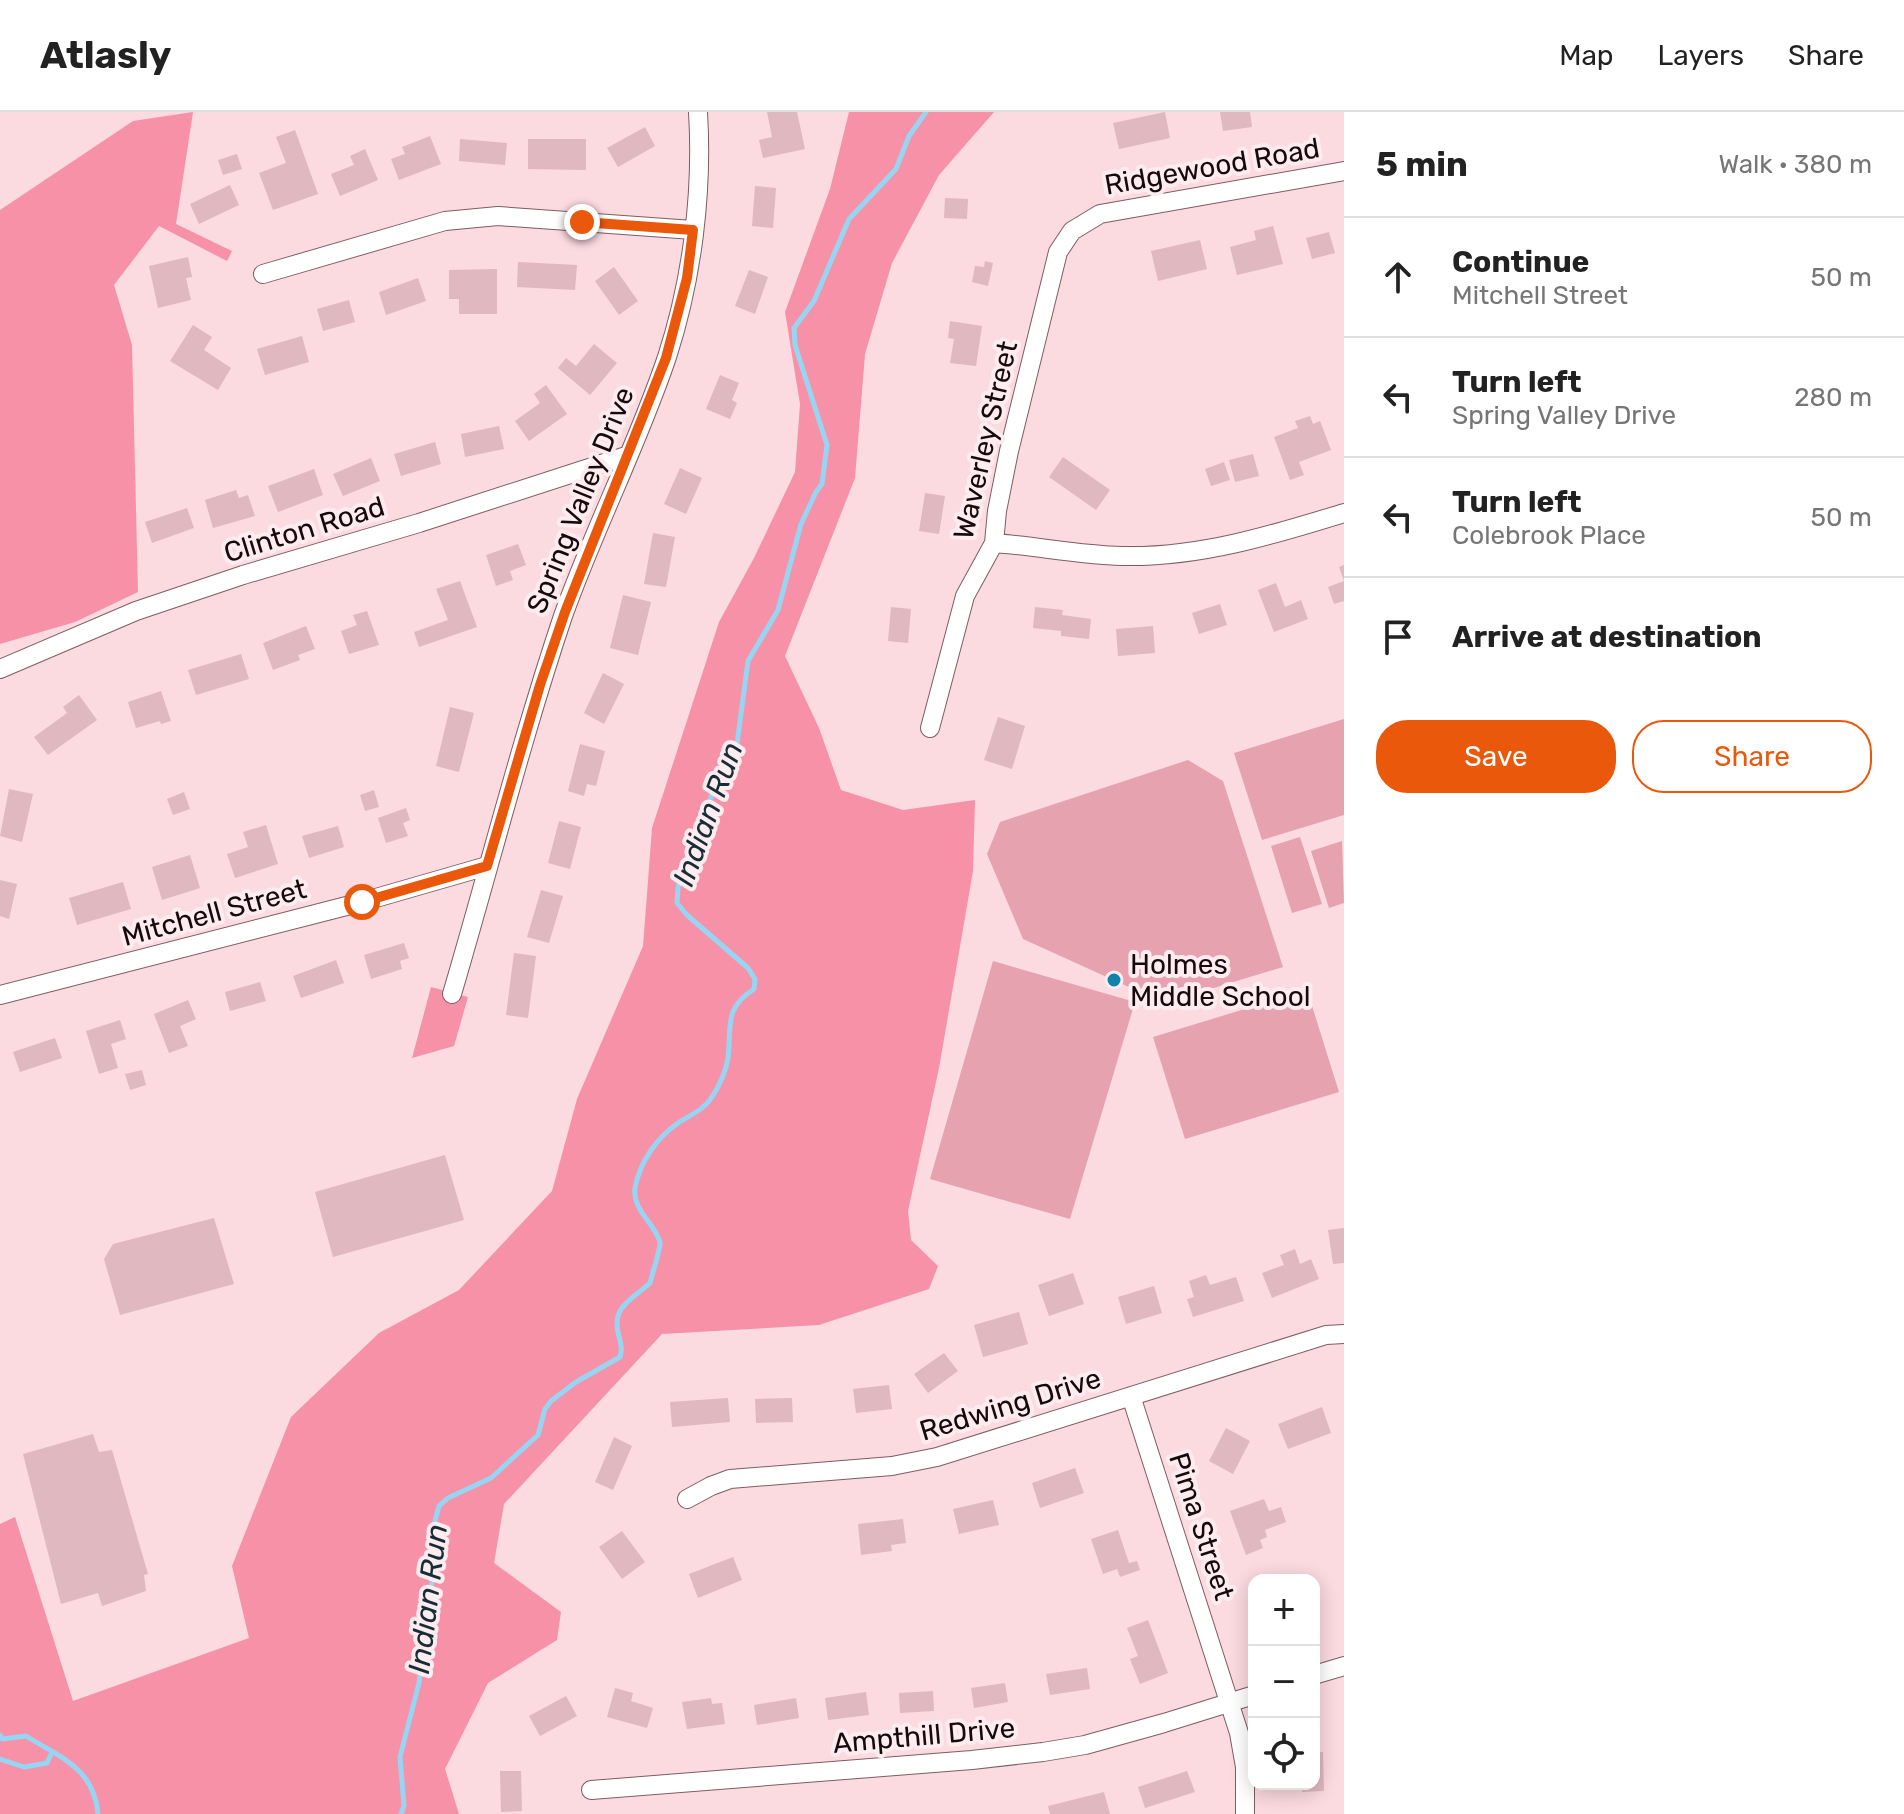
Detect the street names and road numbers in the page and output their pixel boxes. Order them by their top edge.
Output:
street label: Ridgewood Road [1102,131,1322,202]
street label: Waverley Street [947,338,1024,543]
street label: Spring Valley Drive [520,382,641,618]
street label: Clinton Road [220,489,388,570]
street label: Mitchell Street [118,872,310,953]
street label: Redwing Drive [916,1361,1105,1448]
street label: Pima Street [1162,1448,1241,1604]
street label: Ampthill Drive [832,1711,1017,1760]

